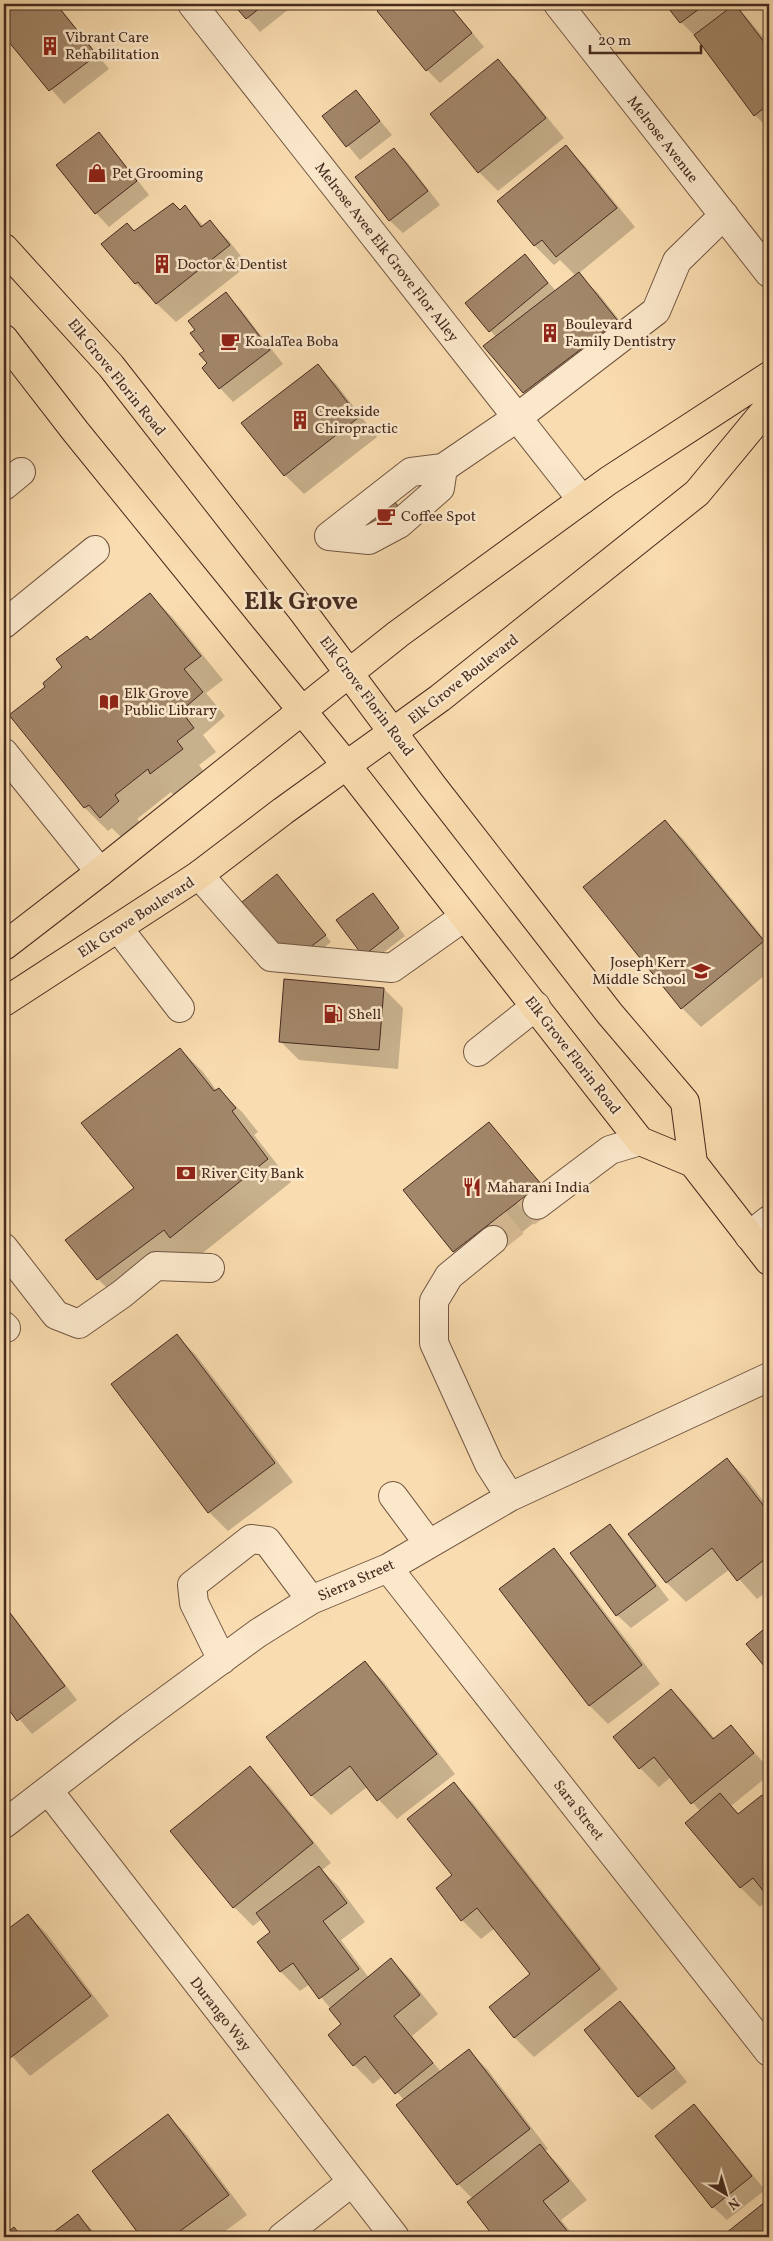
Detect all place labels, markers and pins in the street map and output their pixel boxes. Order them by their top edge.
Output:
place label: Vibrant Care Rehabilitation [65,28,159,66]
building icon: Vibrant Care Rehabilitation [39,35,61,57]
shop icon: Pet Grooming [86,162,108,184]
place label: Pet Grooming [112,164,204,185]
building icon: Doctor & Dentist [151,253,173,275]
place label: Doctor & Dentist [177,255,288,276]
place label: Boulevard Family Dentistry [565,315,676,353]
building icon: Boulevard Family Dentistry [539,322,561,344]
cafe icon: KoalaTea Boba [219,330,241,352]
place label: KoalaTea Boba [245,332,339,353]
place label: Creekside Chiropractic [315,402,398,440]
building icon: Creekside Chiropractic [289,409,311,431]
cafe icon: Coffee Spot [375,505,397,527]
place label: Coffee Spot [401,507,476,528]
place label: Elk Grove Public Library [124,684,217,722]
library icon: Elk Grove Public Library [98,691,120,713]
place label: Joseph Kerr Middle School [592,953,686,991]
school or university icon: Joseph Kerr Middle School [690,960,712,982]
fuel station icon: Shell [322,1003,344,1025]
place label: Shell [348,1005,381,1026]
bank icon: River City Bank [175,1162,197,1184]
place label: River City Bank [201,1164,304,1185]
restaurant icon: Maharani India [461,1176,483,1198]
place label: Maharani India [487,1178,590,1199]

